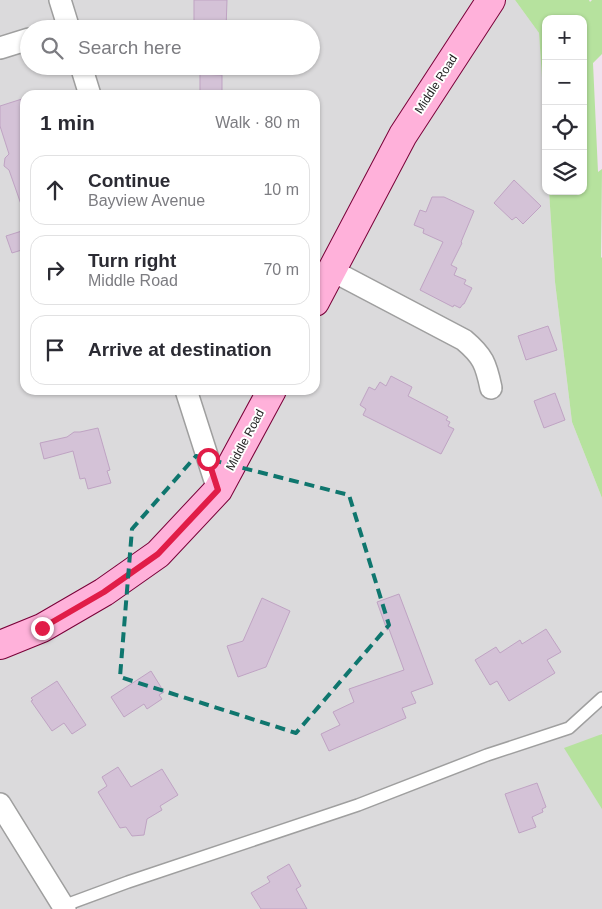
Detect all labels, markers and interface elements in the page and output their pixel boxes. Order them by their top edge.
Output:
map controls [542,15,587,195]
button: + [542,15,587,60]
search box [20,20,320,75]
icon: search [38,34,66,62]
text: Search here [78,37,182,58]
street label: Middle Road [412,52,460,116]
button: − [542,60,587,105]
button: locate [542,105,587,150]
text: 1 min [40,111,95,134]
text: Walk · 80 m [215,114,300,131]
button: layers [542,150,587,195]
text: Continue [88,170,170,191]
icon: ahead [41,176,69,204]
text: 10 m [263,181,299,198]
text: Bayview Avenue [88,192,205,209]
text: Turn right [88,250,176,271]
icon: right [41,256,69,284]
text: 70 m [263,261,299,278]
text: Middle Road [88,272,178,289]
icon: arrive [41,336,69,364]
text: Arrive at destination [88,339,272,360]
street label: Middle Road [223,407,267,473]
route start [197,448,220,471]
route end [31,617,54,640]

